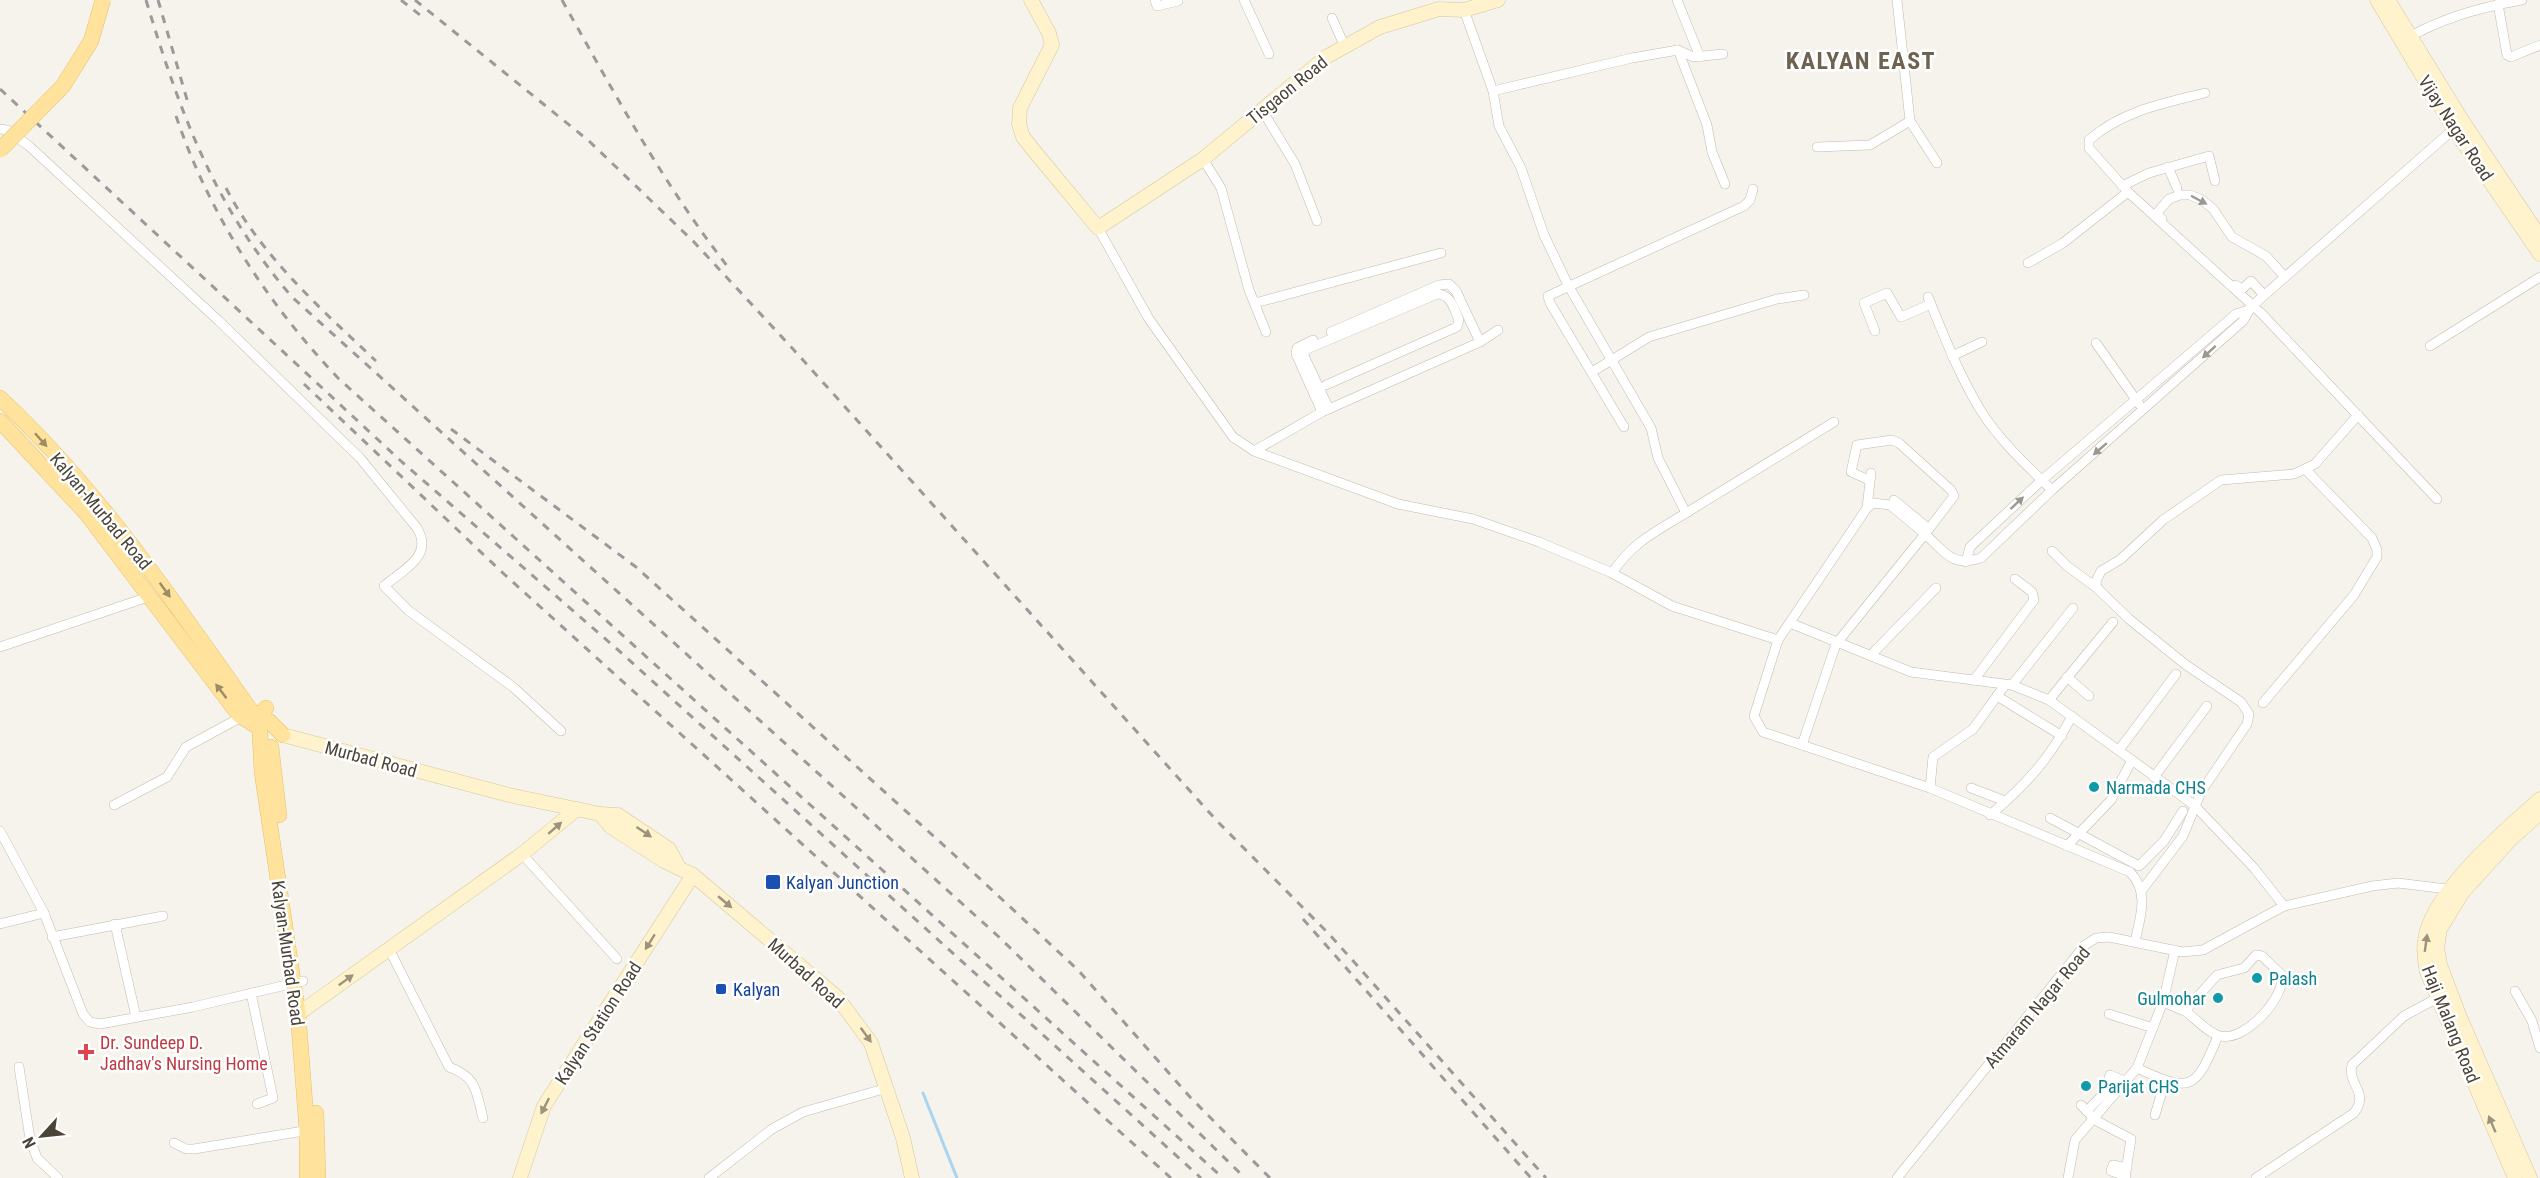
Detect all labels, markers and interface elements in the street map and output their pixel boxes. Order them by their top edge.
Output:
district label: KALYAN EAST [1786,47,1936,75]
street label: Tisgaon Road [1243,51,1331,129]
street label: Vijay Nagar Road [2414,71,2498,185]
one-way arrow [2191,195,2208,205]
one-way arrow [2202,345,2217,358]
one-way arrow [34,432,48,447]
one-way arrow [2093,442,2108,455]
street label: Kalyan-Murbad Road [46,448,156,574]
one-way arrow [2009,497,2023,511]
one-way arrow [159,582,171,598]
one-way arrow [216,684,228,699]
street label: Murbad Road [323,737,419,781]
place label: Narmada CHS [2106,777,2206,798]
marker: Narmada CHS [2087,780,2101,794]
one-way arrow [547,821,562,835]
one-way arrow [636,827,653,838]
place label: Kalyan Junction [786,872,899,893]
marker: Kalyan Junction [764,873,782,891]
street label: Kalyan-Murbad Road [267,879,309,1027]
one-way arrow [717,895,732,908]
one-way arrow [2421,933,2430,952]
one-way arrow [645,934,656,951]
street label: Murbad Road [764,934,848,1012]
street label: Atmaram Nagar Road [1980,942,2094,1072]
street label: Kalyan Station Road [550,958,646,1088]
street label: Haji Malang Road [2418,962,2484,1086]
place label: Palash [2269,968,2317,989]
marker: Palash [2250,971,2264,985]
one-way arrow [338,975,354,986]
place label: Kalyan [733,979,780,1000]
marker: Kalyan [714,982,728,996]
place label: Gulmohar [2137,988,2207,1009]
marker: Gulmohar [2211,991,2225,1005]
one-way arrow [860,1027,872,1043]
place label: Dr. Sundeep D. Jadhav's Nursing Home [100,1032,268,1074]
marker: Dr. Sundeep D. Jadhav's Nursing Home [77,1043,95,1061]
place label: Parijat CHS [2098,1076,2179,1097]
marker: Parijat CHS [2079,1079,2093,1093]
one-way arrow [541,1098,550,1115]
north arrow [12,1106,72,1166]
one-way arrow [2487,1115,2497,1133]
text: N [18,1134,40,1151]

